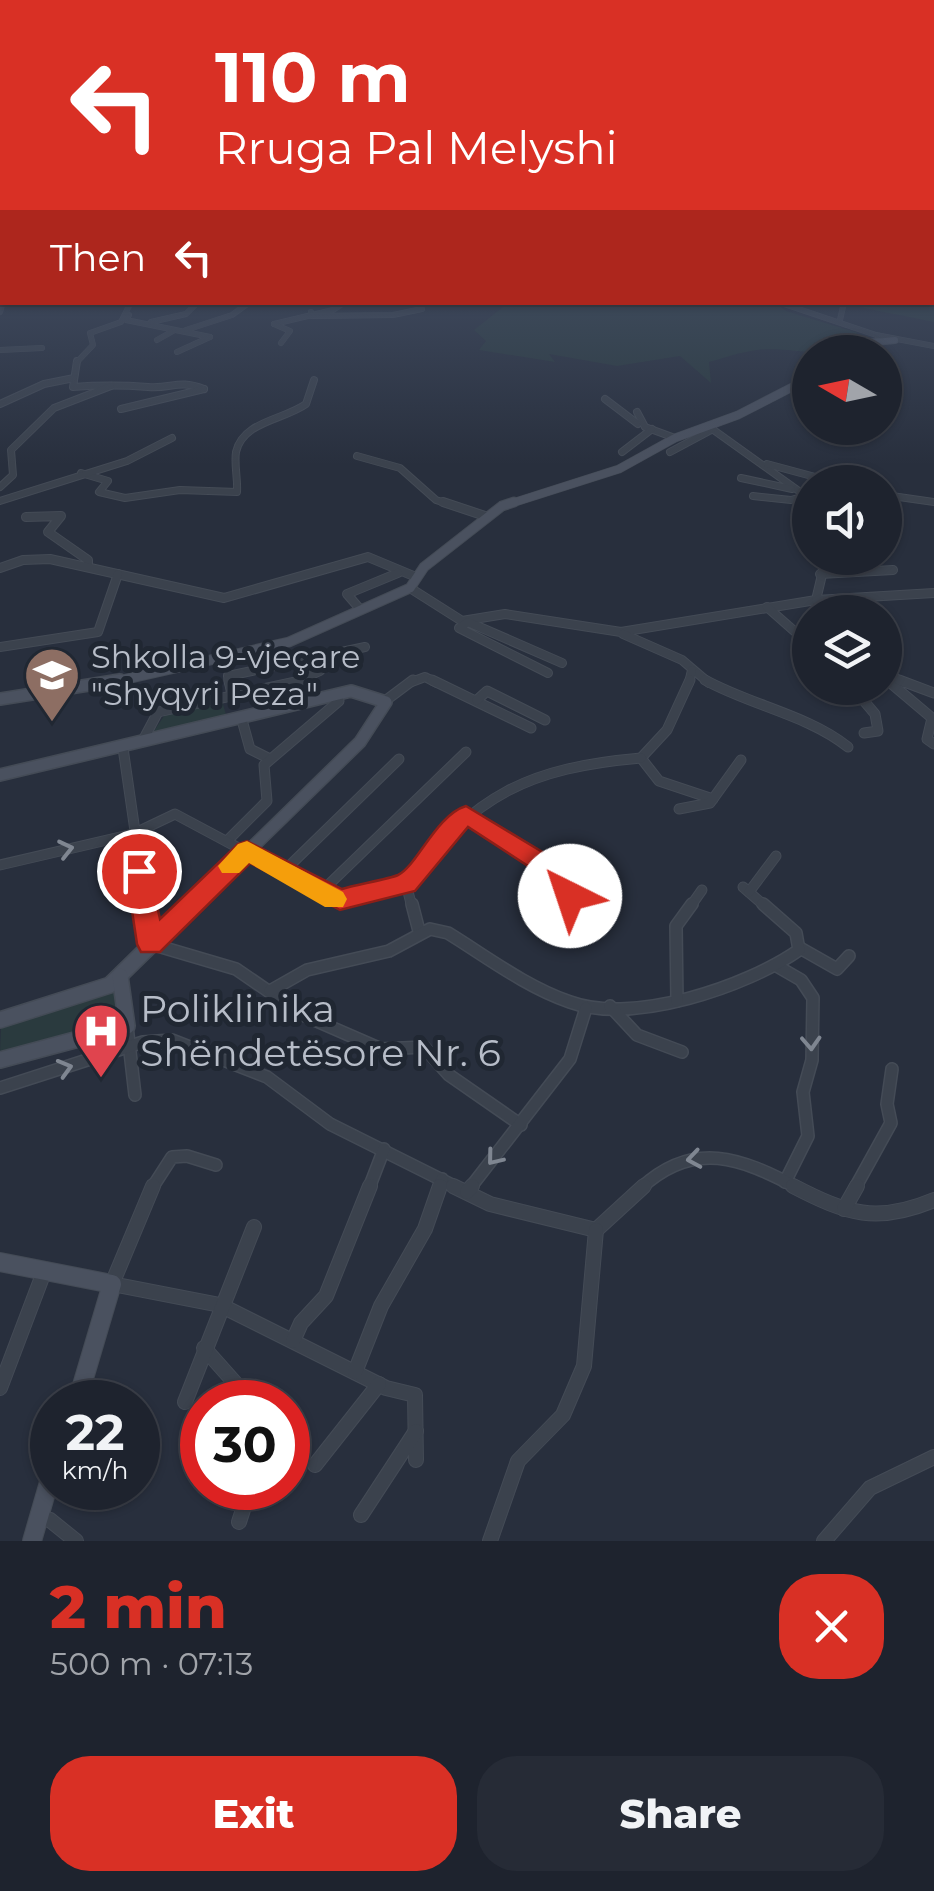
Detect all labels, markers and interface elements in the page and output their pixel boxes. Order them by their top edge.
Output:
text: 110 m [215,34,411,120]
icon: left [50,40,180,170]
text: Rruga Pal Melyshi [215,120,618,175]
icon: left [166,230,221,285]
text: Then [50,234,146,281]
north arrow [792,335,902,445]
map controls [792,335,902,705]
button: sound [792,465,902,575]
button: layers [792,595,902,705]
place label: Shkolla 9-vjeçare "Shyqyri Peza" [91,637,360,713]
school or university icon: Shkolla 9-vjeçare "Shyqyri Peza" [22,645,82,724]
pin [97,829,182,914]
one-way arrow [57,840,74,861]
icon: arrive [112,844,167,899]
position arrow [518,844,622,948]
place label: Poliklinika Shëndetësore Nr. 6 [140,985,501,1076]
hospital icon: Poliklinika Shëndetësore Nr. 6 [71,1001,131,1080]
one-way arrow [800,1036,821,1052]
one-way arrow [56,1059,73,1080]
one-way arrow [488,1147,506,1165]
one-way arrow [685,1148,702,1169]
speed limit sign: 30 [180,1380,310,1510]
text: 22 [66,1402,125,1463]
text: km/h [62,1455,128,1485]
text: 2 min [50,1570,227,1643]
button: close [779,1574,884,1679]
text: 500 m · 07:13 [50,1644,253,1683]
button: Exit [50,1756,457,1871]
button: Share [477,1756,884,1871]

